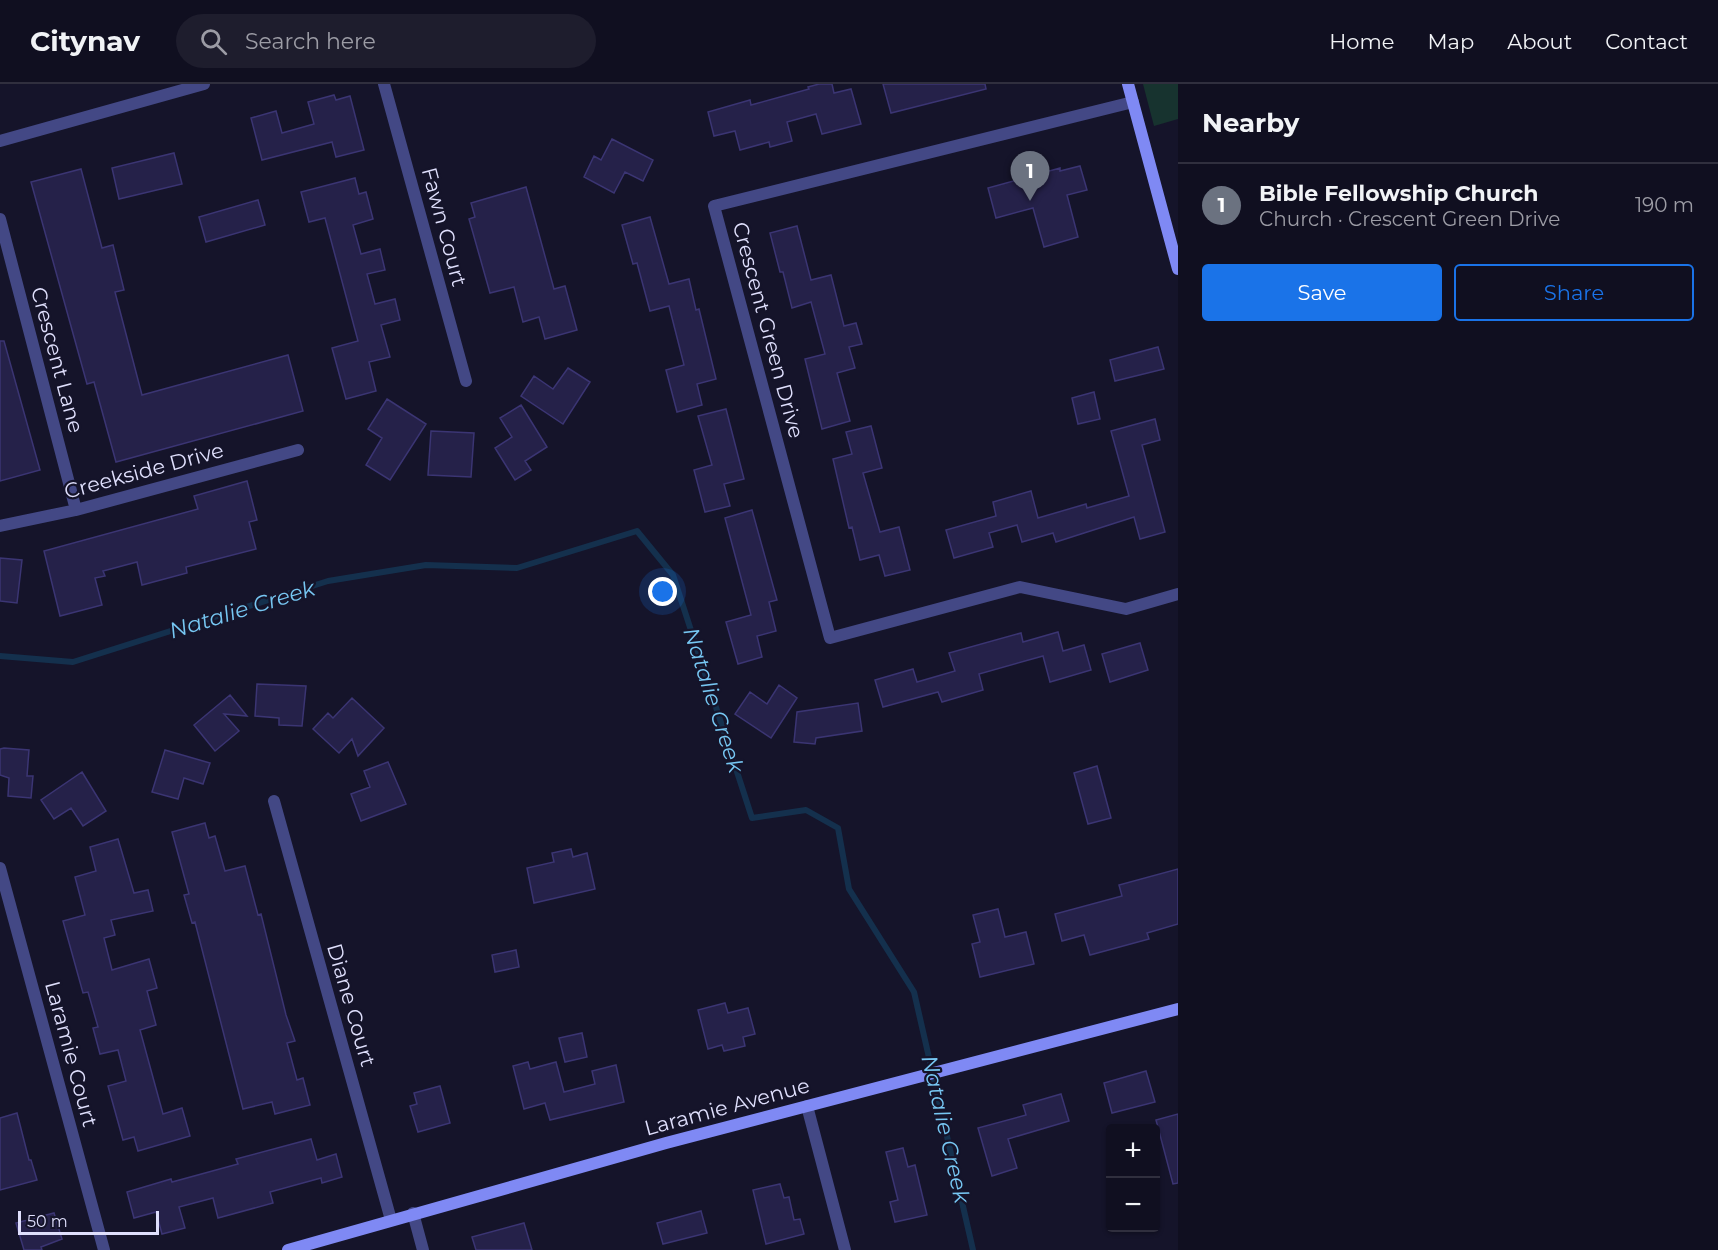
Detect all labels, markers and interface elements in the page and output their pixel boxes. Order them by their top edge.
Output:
search box [176,14,596,68]
text: Citynav [30,24,140,58]
icon: search [197,25,230,58]
text: Search here [245,28,376,55]
text: Home [1329,29,1394,54]
text: Map [1427,29,1474,54]
text: About [1507,29,1572,54]
text: Contact [1605,29,1688,54]
text: Nearby [1202,107,1299,139]
pin: 1 [1010,152,1050,201]
street label: Fawn Court [417,165,472,289]
text: Bible Fellowship Church [1259,180,1538,207]
text: 1 [1218,193,1225,217]
text: 190 m [1635,193,1694,217]
text: Church · Crescent Green Drive [1259,207,1560,231]
street label: Crescent Green Drive [728,219,809,441]
button: Save [1202,264,1442,321]
button: Share [1454,264,1694,321]
street label: Crescent Lane [26,284,89,436]
street label: Creekside Drive [61,437,226,504]
water label: Natalie Creek [166,574,319,644]
your location [648,577,677,606]
water label: Natalie Creek [677,624,750,777]
street label: Diane Court [322,941,381,1069]
street label: Laramie Court [40,978,103,1129]
water label: Natalie Creek [915,1052,976,1207]
street label: Laramie Avenue [641,1072,812,1141]
map controls [1106,1124,1160,1232]
button: + [1106,1124,1160,1178]
button: − [1106,1178,1160,1232]
scale bar [18,1208,159,1236]
text: 50 m [27,1212,68,1231]

